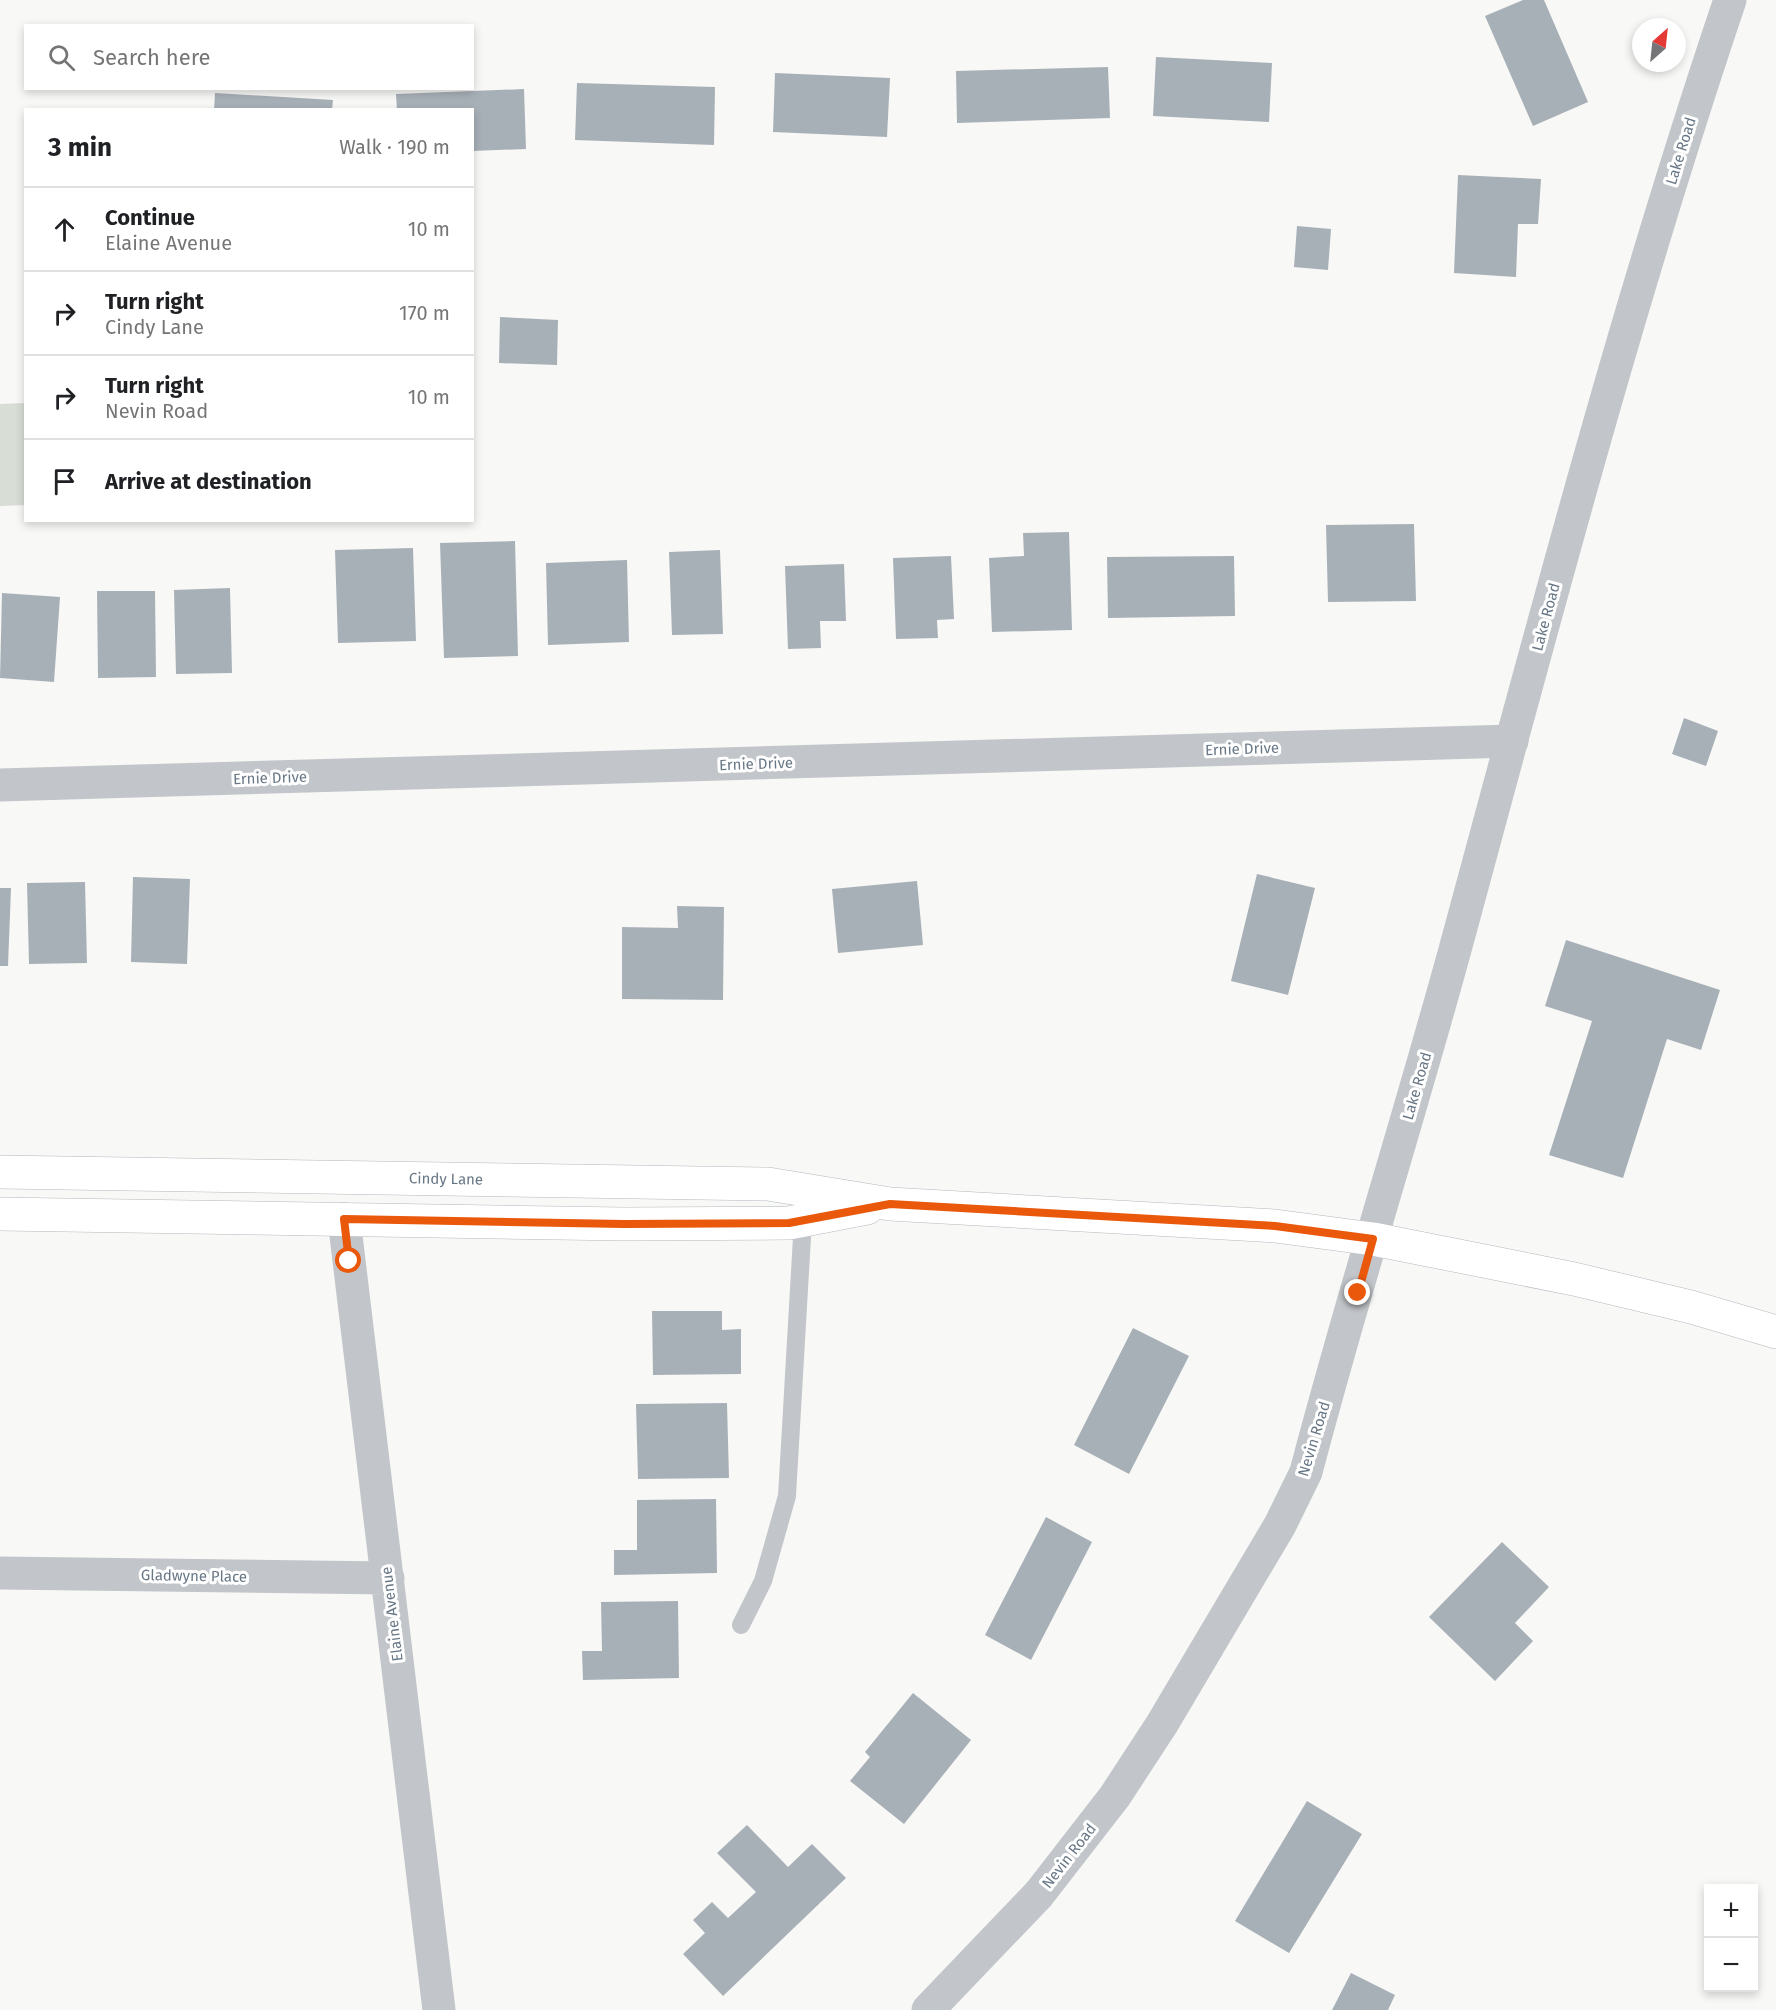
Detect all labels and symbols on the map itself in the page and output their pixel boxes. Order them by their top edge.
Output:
north arrow [1632,18,1686,72]
street label: Lake Road [1662,115,1700,187]
street label: Lake Road [1528,581,1564,653]
street label: Ernie Drive [1205,739,1279,759]
street label: Ernie Drive [719,754,793,774]
street label: Ernie Drive [233,768,307,788]
street label: Lake Road [1399,1050,1435,1122]
street label: Cindy Lane [409,1169,483,1189]
route start [335,1247,361,1273]
route end [1344,1279,1370,1305]
street label: Nevin Road [1294,1399,1334,1479]
street label: Gladwyne Place [141,1566,247,1586]
street label: Elaine Avenue [377,1566,407,1662]
street label: Nevin Road [1038,1820,1100,1892]

